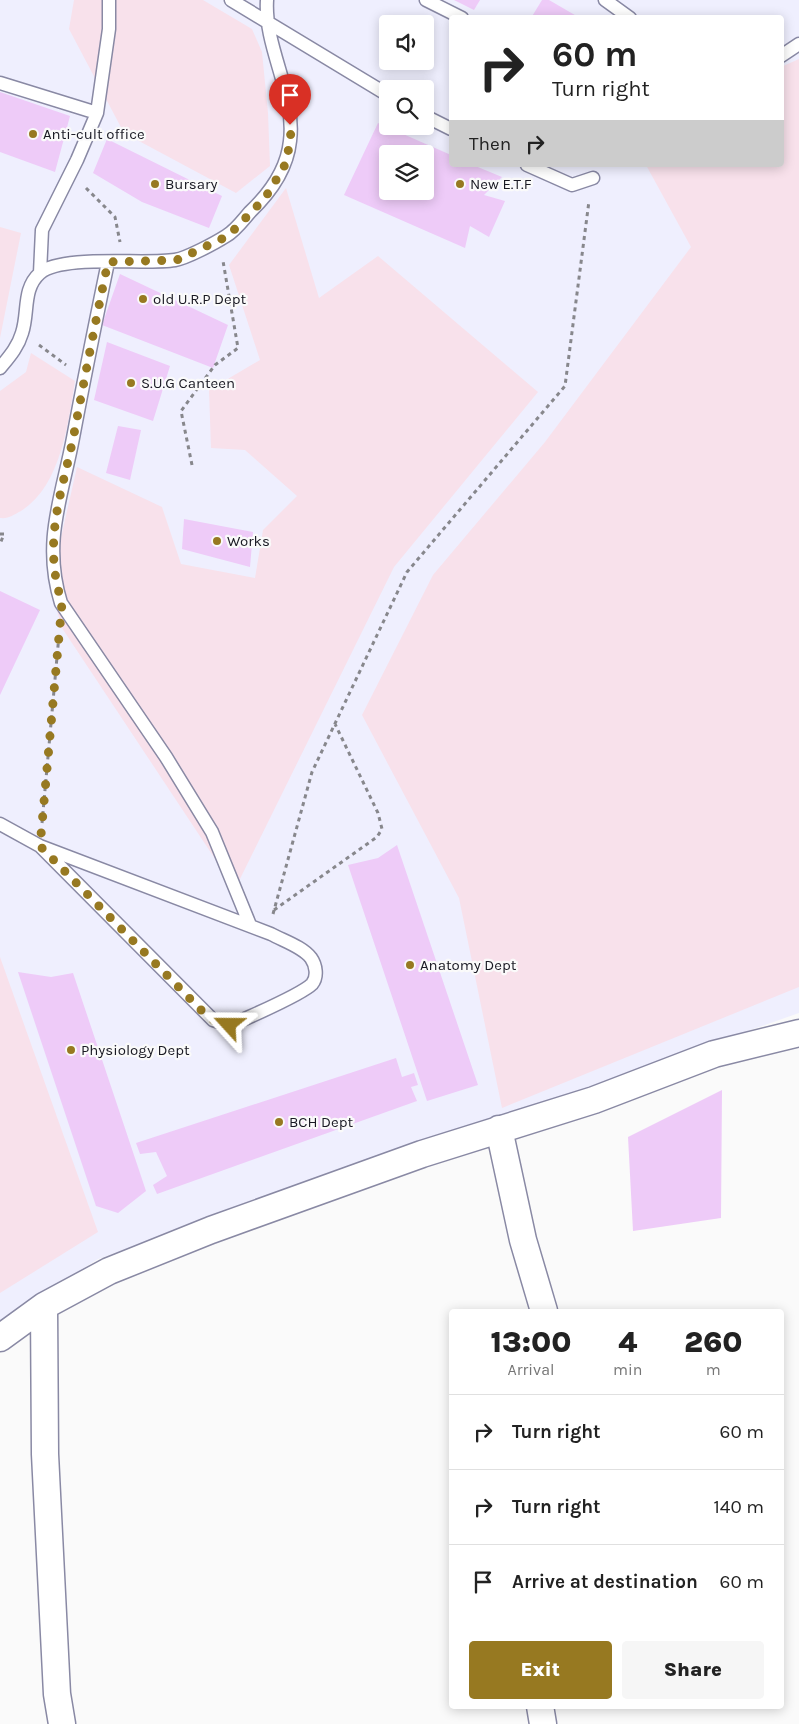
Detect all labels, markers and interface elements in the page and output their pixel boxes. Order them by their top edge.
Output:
map controls [379,15,434,200]
button: sound [379,15,434,70]
text: 60 m [552,34,637,75]
icon: right [469,35,534,100]
pin [269,74,311,125]
text: Turn right [552,76,650,102]
button: search [379,80,434,135]
icon: arrive [276,81,304,109]
place label: Anti-cult office [43,125,145,143]
marker: Anti-cult office [27,128,39,140]
icon: right [521,130,549,158]
text: Then [469,133,511,155]
button: layers [379,145,434,200]
place label: Bursary [165,175,217,193]
place label: New E.T.F [470,175,532,193]
marker: Bursary [149,178,161,190]
marker: New E.T.F [454,178,466,190]
place label: old U.R.P Dept [153,290,246,308]
marker: old U.R.P Dept [137,293,149,305]
place label: S.U.G Canteen [141,374,235,392]
marker: S.U.G Canteen [125,377,137,389]
place label: Works [227,532,270,550]
marker: Works [211,535,223,547]
place label: Anatomy Dept [420,956,517,974]
marker: Anatomy Dept [404,959,416,971]
position arrow [202,998,254,1050]
place label: Physiology Dept [81,1041,190,1059]
marker: Physiology Dept [65,1044,77,1056]
place label: BCH Dept [289,1113,353,1131]
marker: BCH Dept [273,1116,285,1128]
text: 13:00 [491,1324,571,1360]
text: 4 [618,1324,637,1360]
text: 260 [684,1324,742,1360]
text: Arrival [508,1360,554,1379]
text: min [613,1360,642,1379]
text: m [706,1360,721,1379]
icon: right [469,1418,497,1446]
text: Turn right [512,1421,601,1443]
text: 60 m [720,1421,764,1443]
icon: right [469,1493,497,1521]
text: Turn right [512,1496,601,1518]
text: 140 m [714,1496,764,1518]
icon: arrive [469,1568,497,1596]
text: Arrive at destination [512,1571,698,1593]
text: 60 m [720,1571,764,1593]
button: Exit [469,1641,612,1699]
button: Share [622,1641,764,1699]

